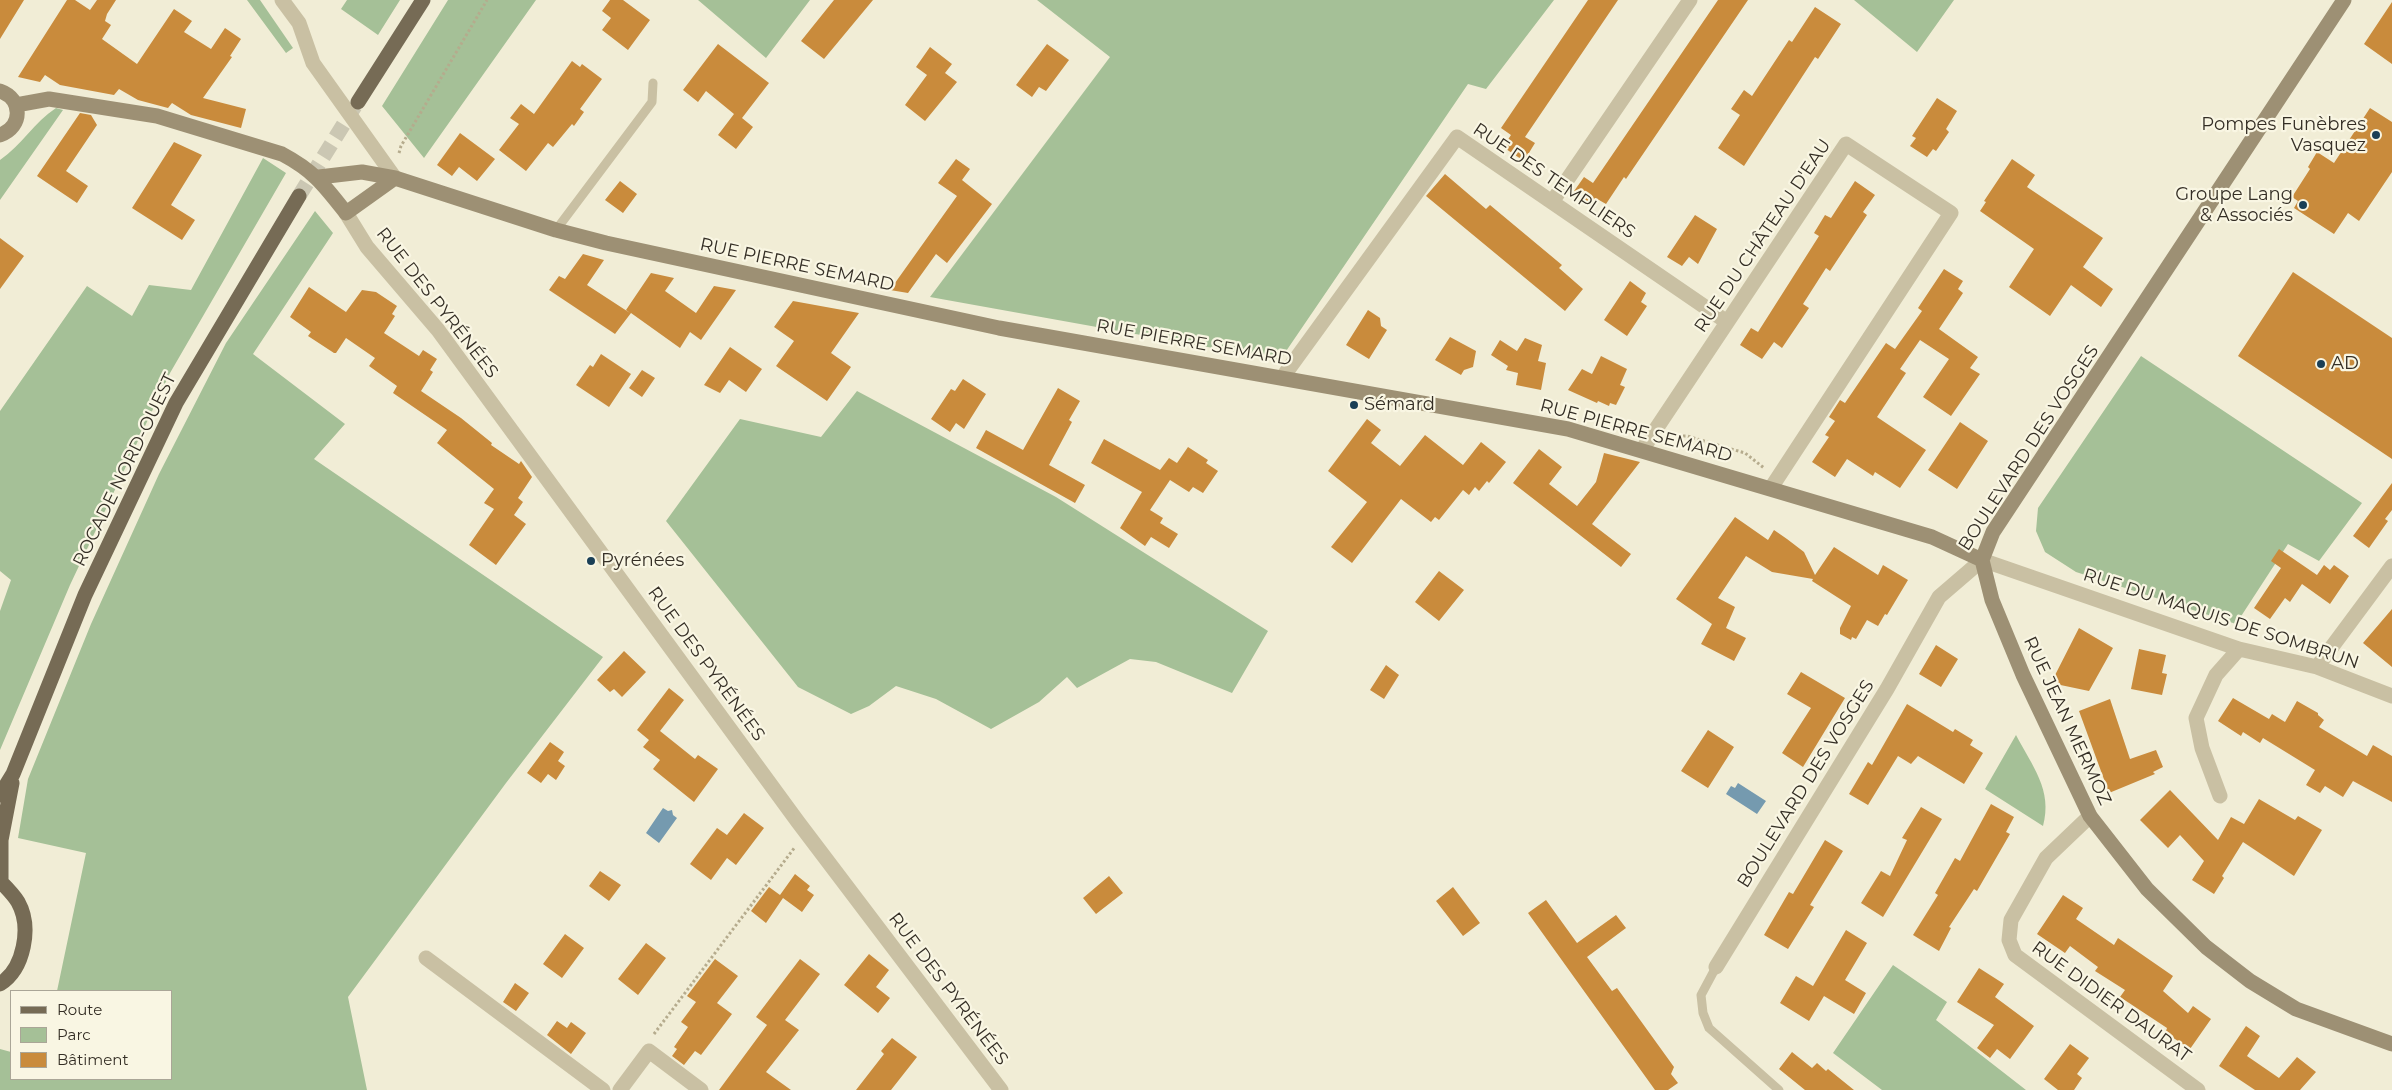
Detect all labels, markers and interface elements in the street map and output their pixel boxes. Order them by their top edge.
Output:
place label: Pompes Funèbres Vasquez [2201,114,2366,156]
street label: RUE DES TEMPLIERS [1469,119,1639,243]
marker: Pompes Funèbres Vasquez [2370,129,2382,141]
street label: RUE DU CHÂTEAU D'EAU [1690,135,1836,337]
place label: Groupe Lang & Associés [2175,184,2293,226]
marker: Groupe Lang & Associés [2297,199,2309,211]
street label: RUE DES PYRÉNÉES [371,223,503,383]
street label: RUE PIERRE SEMARD [698,234,896,296]
street label: RUE PIERRE SEMARD [1095,315,1293,371]
street label: BOULEVARD DES VOSGES [1954,341,2104,555]
place label: AD [2331,353,2359,375]
marker: AD [2315,358,2327,370]
street label: ROCADE NORD-OUEST [69,370,181,570]
place label: Sémard [1364,394,1435,416]
street label: RUE PIERRE SEMARD [1538,395,1734,467]
marker: Sémard [1348,399,1360,411]
place label: Pyrénées [601,550,684,572]
marker: Pyrénées [585,555,597,567]
street label: RUE DU MAQUIS DE SOMBRUN [2080,564,2362,674]
street label: RUE DES PYRÉNÉES [643,583,769,745]
street label: RUE JEAN MERMOZ [2018,633,2116,809]
street label: BOULEVARD DES VOSGES [1733,676,1879,892]
street label: RUE DES PYRÉNÉES [884,908,1012,1070]
street label: RUE DIDIER DAURAT [2027,937,2195,1067]
legend [10,990,172,1080]
text: Route [57,1000,102,1019]
text: Parc [57,1025,91,1044]
text: Bâtiment [57,1050,129,1069]

